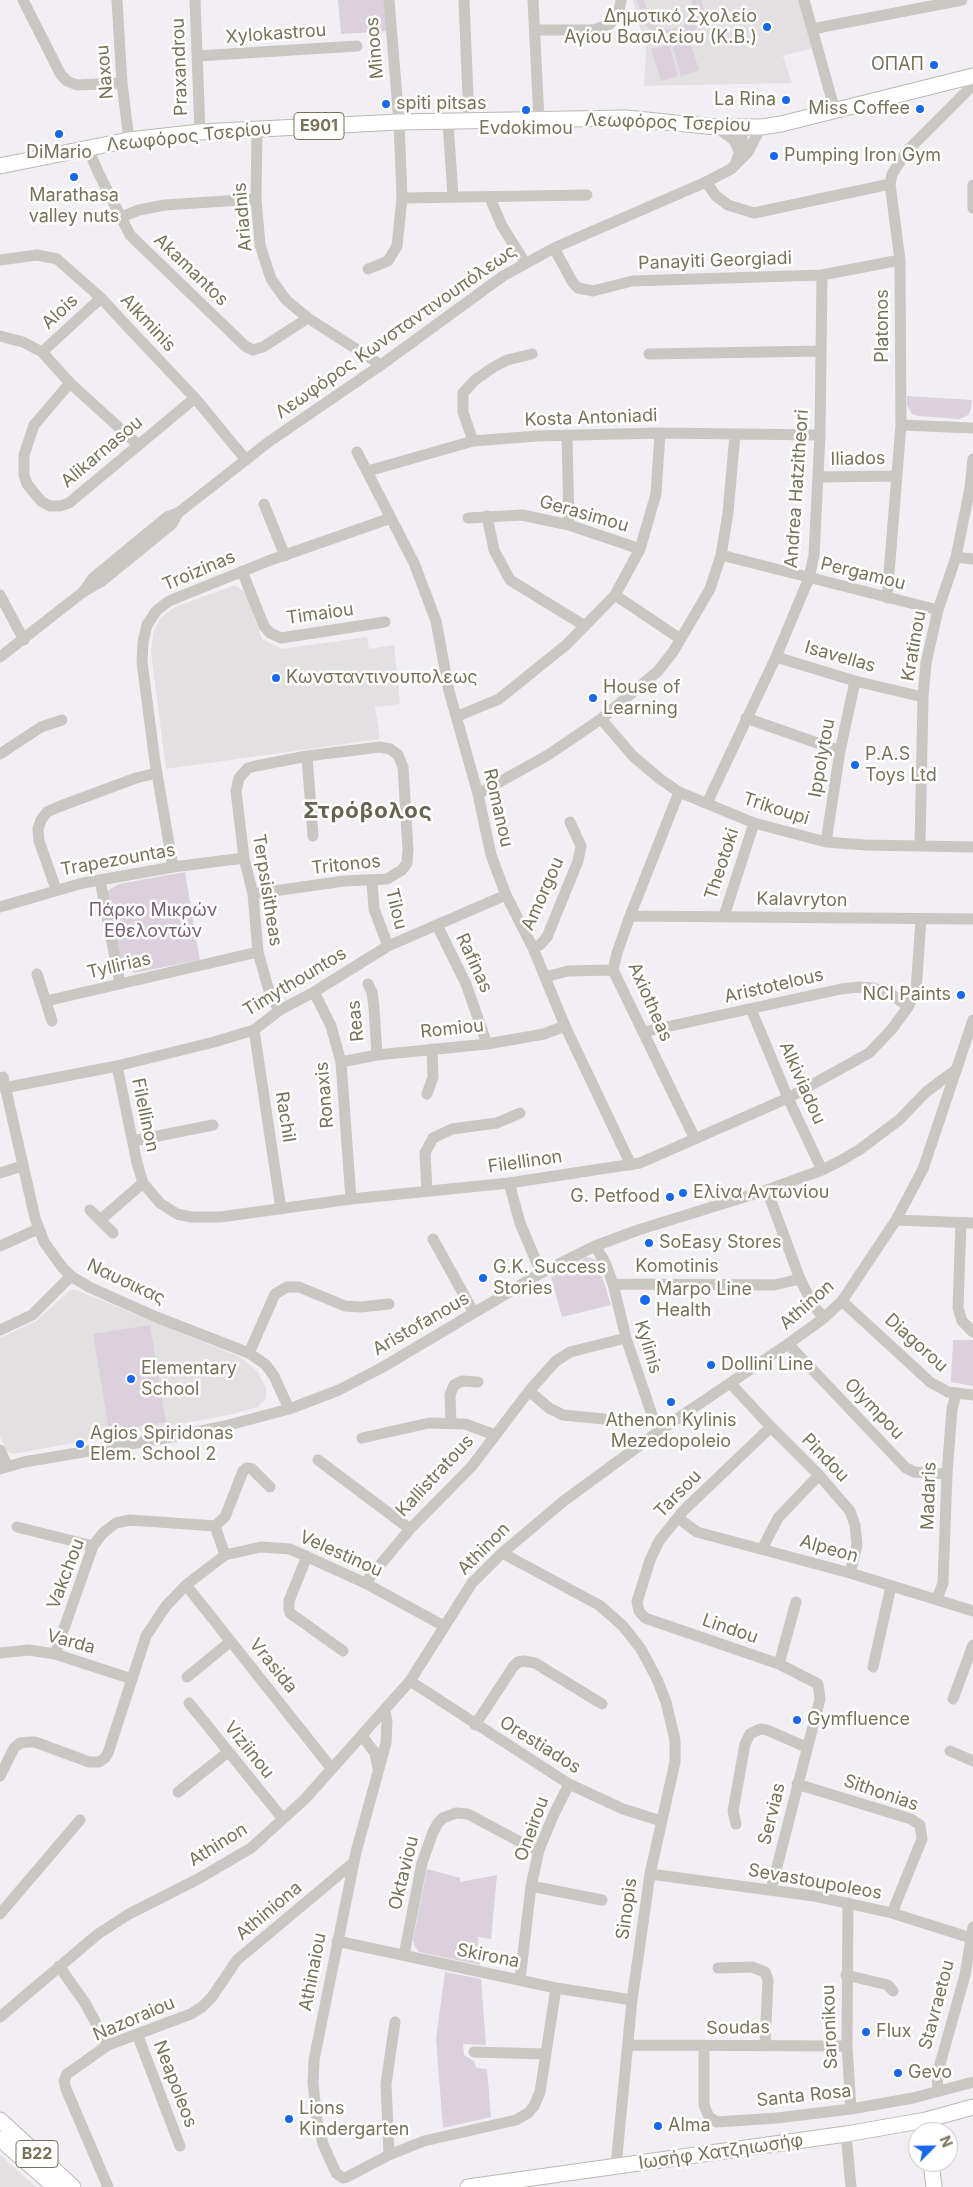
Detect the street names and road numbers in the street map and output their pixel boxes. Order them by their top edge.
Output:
street label: Minoos [362,16,388,80]
street label: Praxandrou [167,18,193,116]
street label: Xylokastrou [225,20,327,48]
street label: Naxou [92,44,118,100]
street label: Λεωφόρος Τσερίου [585,109,751,137]
road number: E901 [294,112,344,140]
street label: Λεωφόρος Τσερίου [105,118,273,156]
street label: Ariadnis [229,181,257,253]
street label: Akamantos [149,229,233,311]
street label: Λεωφόρος Κωνσταντινουπόλεως [271,240,521,424]
street label: Panayiti Georgiadi [638,248,792,274]
street label: Platonos [872,289,894,363]
street label: Alois [37,290,83,334]
street label: Alkminis [116,290,180,356]
street label: Kosta Antoniadi [524,405,658,431]
street label: Andrea Hatzitheori [781,409,813,569]
street label: Alikarnasou [57,412,147,492]
street label: Iliados [830,448,886,470]
street label: Gerasimou [537,491,631,537]
street label: Troizinas [159,546,239,596]
street label: Pergamou [818,553,908,595]
street label: Timaiou [285,599,355,629]
street label: Kratinou [897,609,931,683]
street label: Isavellas [802,637,878,677]
street label: Ippolytou [804,717,840,799]
street label: Romanou [478,767,518,849]
street label: Trikoupi [740,788,812,830]
street label: Theotoki [700,825,744,903]
street label: Terpsisitheas [247,832,287,948]
street label: Trapezountas [59,839,177,881]
street label: Tritonos [310,851,382,879]
street label: Amorgou [517,854,569,934]
street label: Tilou [380,886,412,932]
street label: Kalavryton [756,888,848,912]
street label: Rafinas [451,930,497,996]
street label: Timythountos [240,943,350,1021]
street label: Tyllirias [85,948,153,984]
street label: Axiotheas [623,959,677,1045]
street label: Aristotelous [722,964,826,1008]
street label: Reas [343,999,369,1043]
street label: Romiou [419,1015,485,1043]
street label: Alkiviadou [774,1038,830,1128]
street label: Ronaxis [311,1061,339,1129]
street label: Filellinon [127,1076,163,1154]
street label: Rachil [270,1090,300,1144]
street label: Filellinon [486,1146,564,1178]
street label: Ναυσικας [83,1254,169,1310]
street label: Komotinis [635,1256,719,1278]
street label: Athinon [775,1276,839,1334]
street label: Aristofanous [369,1288,473,1360]
street label: Diagorou [880,1309,952,1377]
street label: Kylinis [630,1318,666,1376]
street label: Olympou [840,1374,908,1444]
street label: Pindou [797,1429,853,1487]
street label: Kallistratous [392,1431,478,1521]
street label: Madaris [917,1461,941,1531]
street label: Tarsou [650,1466,706,1522]
street label: Athinon [453,1518,515,1580]
street label: Velestinou [296,1526,386,1582]
street label: Alpeon [797,1530,861,1568]
street label: Vakchou [43,1536,89,1612]
street label: Lindou [699,1609,761,1649]
street label: Varda [44,1625,98,1659]
street label: Vrasida [244,1634,302,1698]
street label: Orestiados [495,1711,585,1779]
street label: Viziinou [219,1717,279,1783]
street label: Sithonias [841,1770,921,1816]
street label: Servias [754,1781,790,1847]
street label: Oneirou [510,1794,554,1864]
street label: Athinon [185,1819,251,1871]
street label: Oktaviou [384,1834,424,1912]
street label: Sevastoupoleos [746,1860,884,1904]
street label: Athiniona [232,1877,306,1945]
street label: Sinopis [612,1877,642,1941]
street label: Athinaiou [295,1931,331,2013]
street label: Skirona [455,1939,521,1973]
street label: Stavraetou [915,1958,959,2052]
street label: Saronikou [818,1984,842,2070]
street label: Nazoraiou [90,1992,178,2046]
street label: Soudas [706,2017,770,2039]
street label: Neapoleos [149,2038,201,2130]
street label: Santa Rosa [756,2080,852,2112]
street label: Ιωσήφ Χατζηιωσήφ [637,2130,805,2174]
road number: B22 [16,2140,58,2168]

